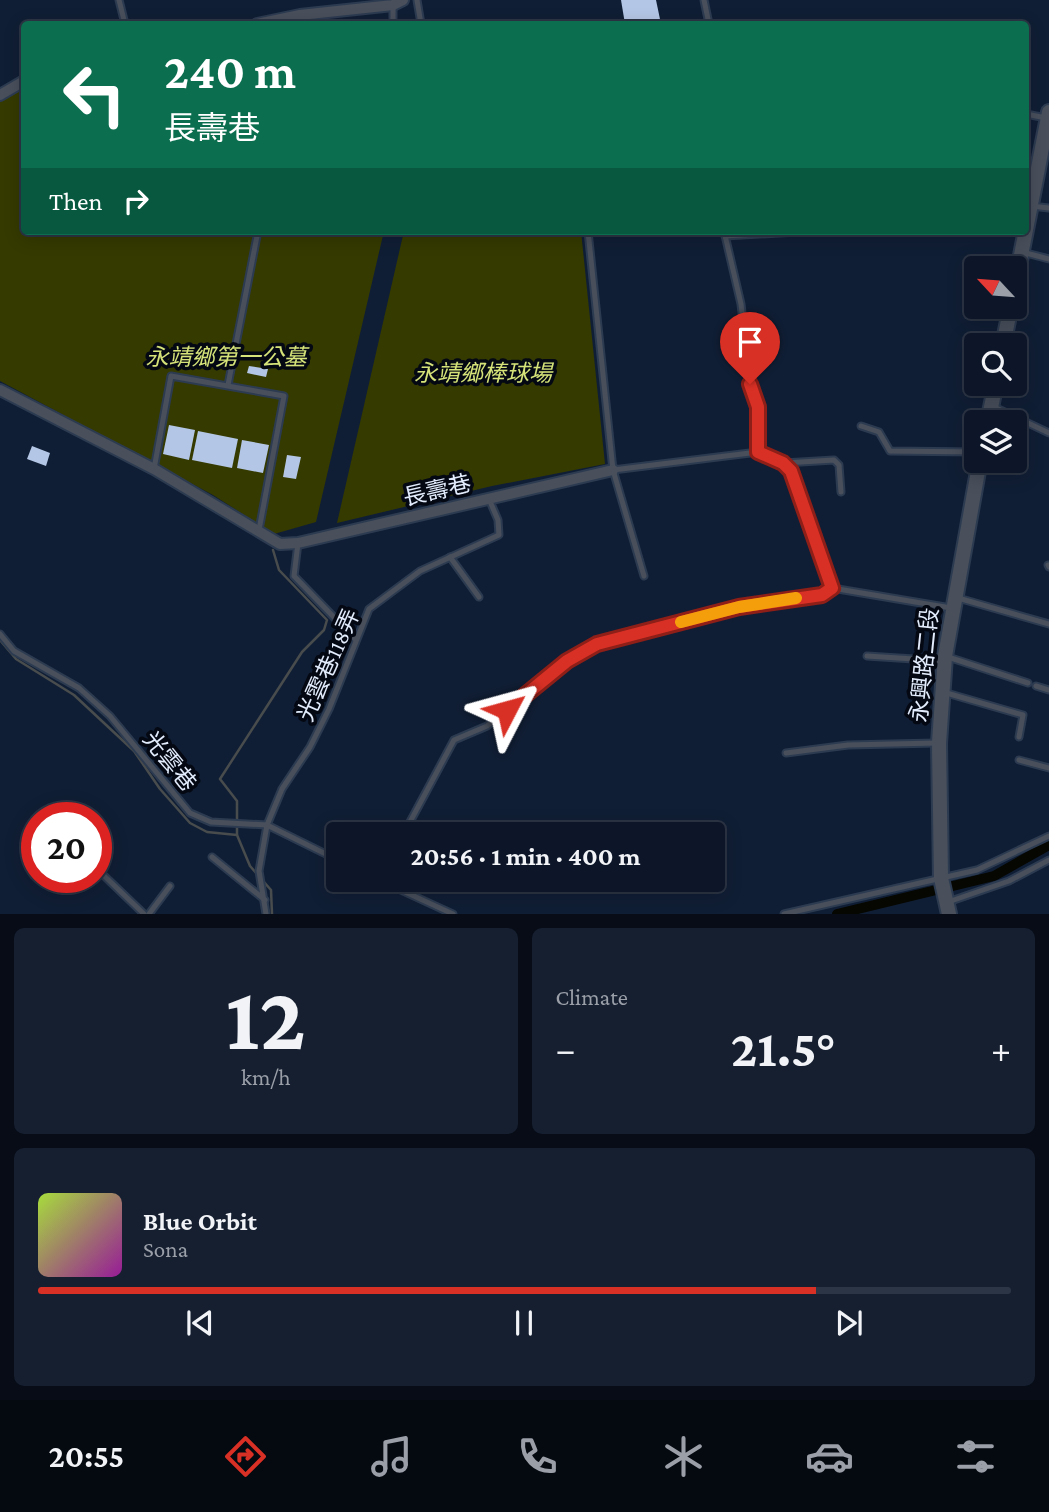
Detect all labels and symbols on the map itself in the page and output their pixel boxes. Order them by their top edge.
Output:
north arrow [964,256,1027,318]
pin [720,312,780,384]
park label: 永靖鄉第一公墓 [146,344,311,370]
park label: 永靖鄉棒球場 [414,360,555,386]
street label: 長壽巷 [400,470,474,510]
street label: 光雲巷118弄 [292,605,364,725]
street label: 永興路二段 [905,606,943,724]
position arrow [470,673,544,747]
street label: 光雲巷 [138,726,202,796]
speed limit sign: 20 [21,802,112,893]

